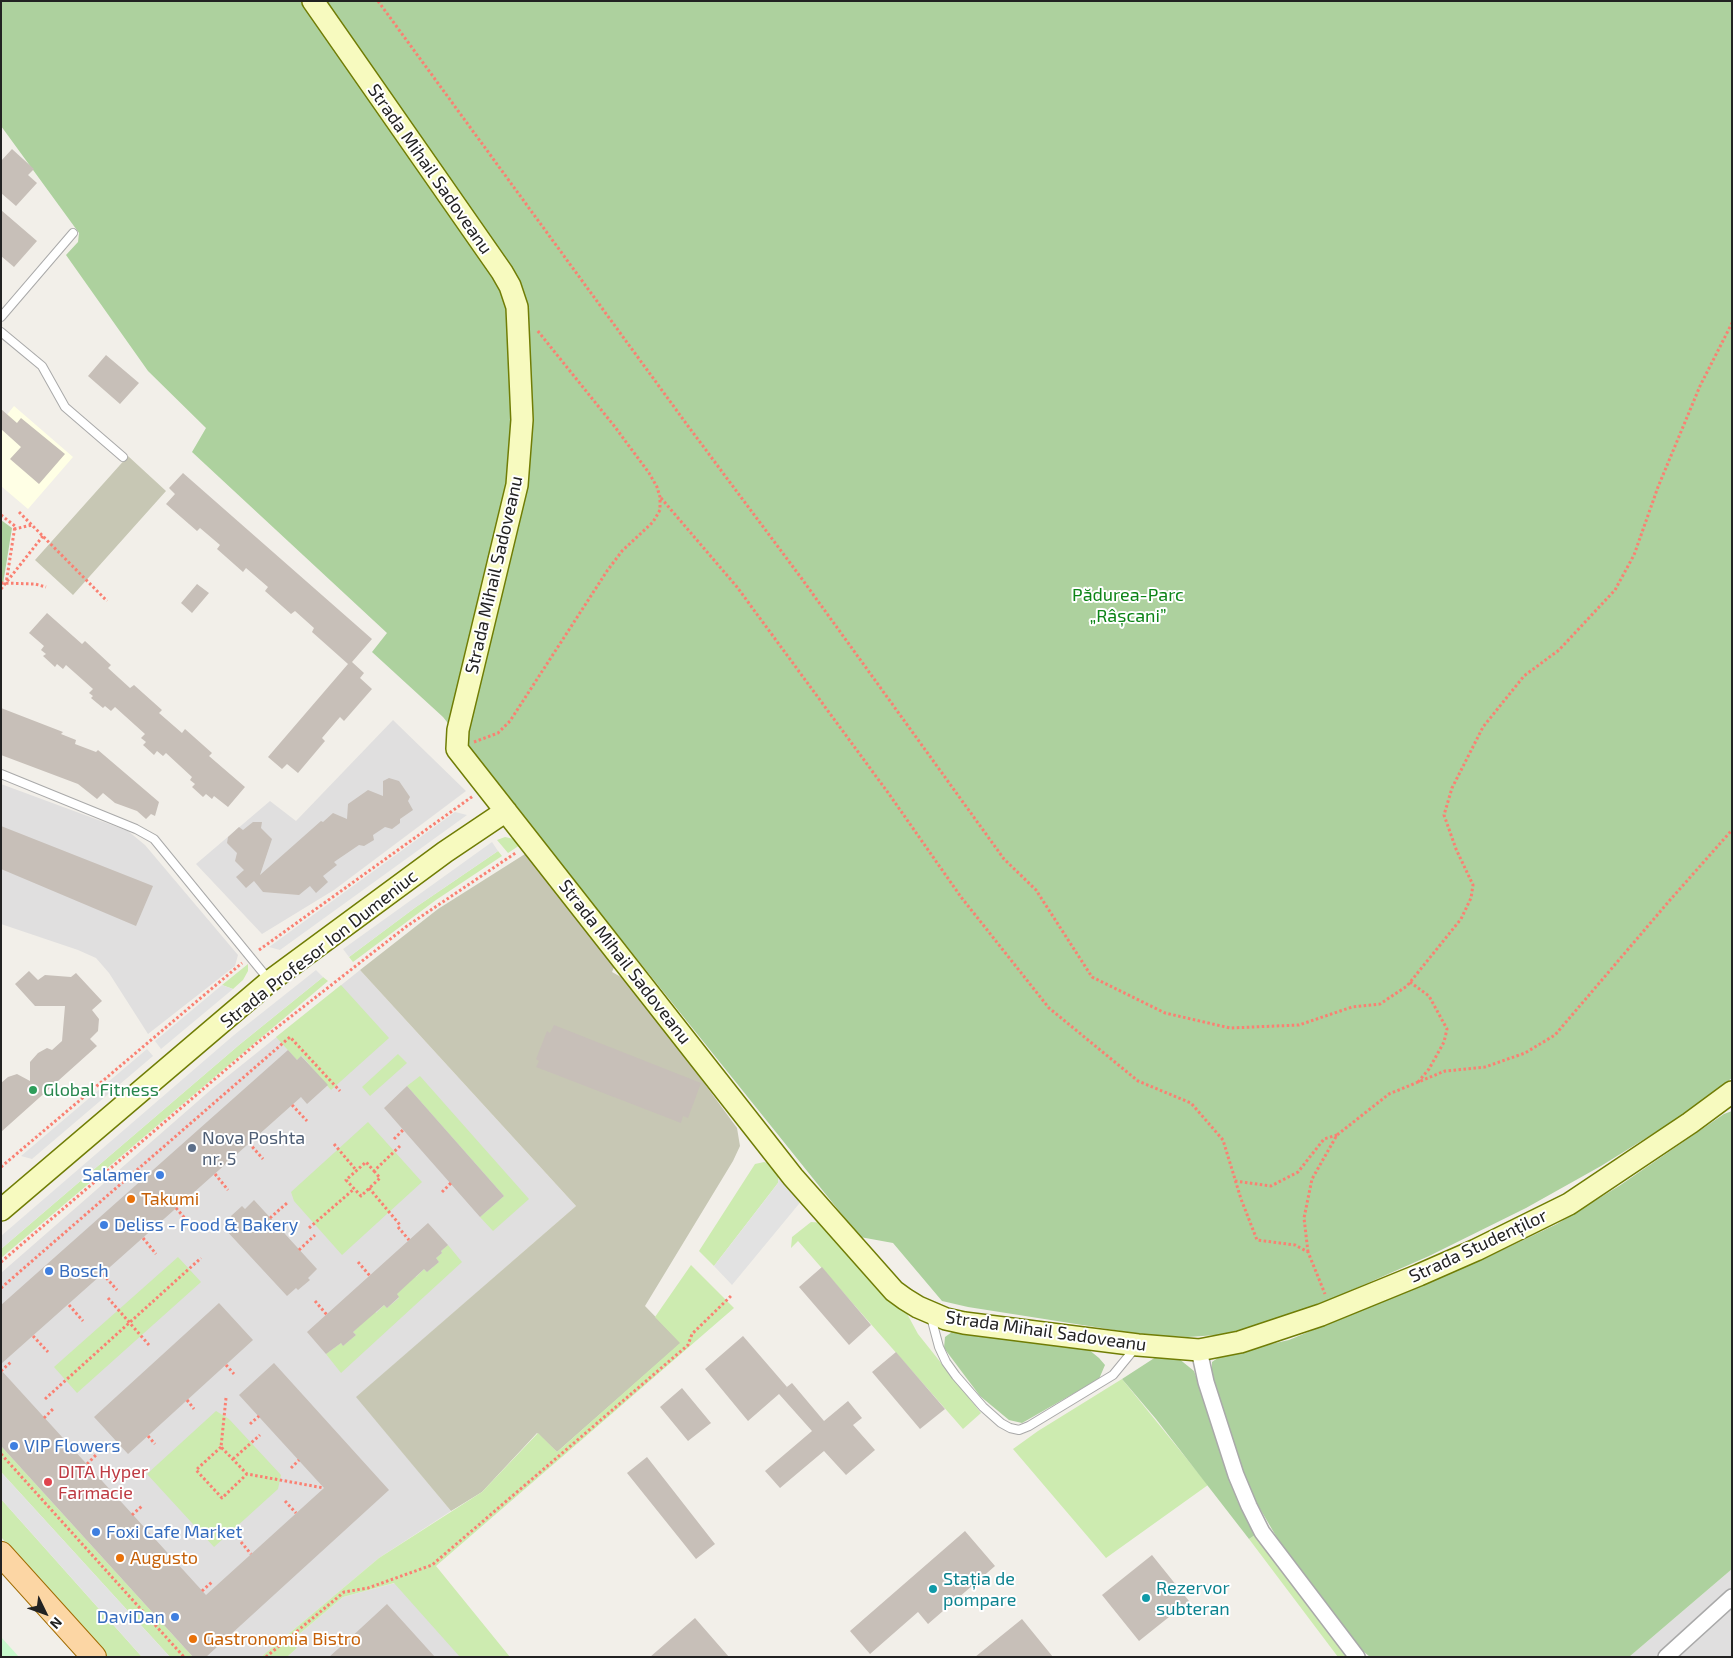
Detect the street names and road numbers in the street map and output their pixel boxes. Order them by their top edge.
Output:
street label: Strada Mihail Sadoveanu [363,80,497,258]
street label: Strada Mihail Sadoveanu [461,474,527,676]
street label: Strada Profesor Ion Dumeniuc [216,865,422,1033]
street label: Strada Mihail Sadoveanu [554,875,696,1049]
street label: Strada Studenților [1406,1205,1550,1287]
street label: Strada Mihail Sadoveanu [944,1306,1148,1356]

